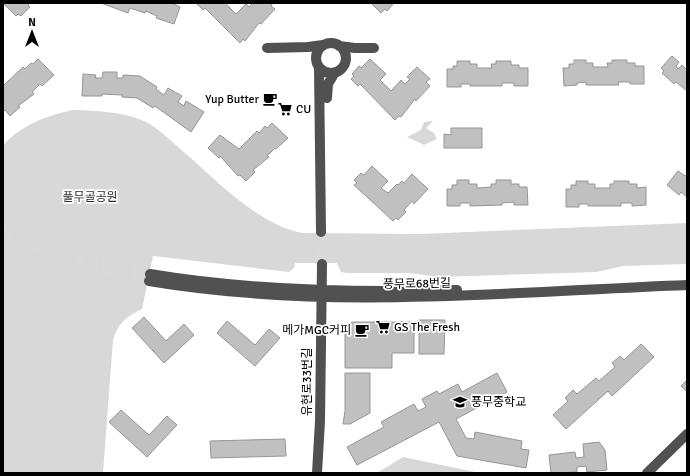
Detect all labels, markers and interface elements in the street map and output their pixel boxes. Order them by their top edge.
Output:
north arrow [12,12,52,52]
text: N [28,16,36,29]
cafe icon: Yup Butter [262,91,278,107]
place label: Yup Butter [205,92,260,107]
supermarket icon: CU [277,101,293,117]
place label: CU [296,102,311,117]
park label: 풀무골공원 [62,190,118,205]
street label: 풍무로68번길 [383,276,451,292]
supermarket icon: GS The Fresh [375,319,391,335]
place label: GS The Fresh [394,320,460,335]
cafe icon: 메가MGC커피 [354,322,370,338]
place label: 메가MGC커피 [282,323,351,338]
street label: 유현로33번길 [300,348,315,416]
school or university icon: 풍무중학교 [452,394,468,410]
place label: 풍무중학교 [471,395,526,410]

